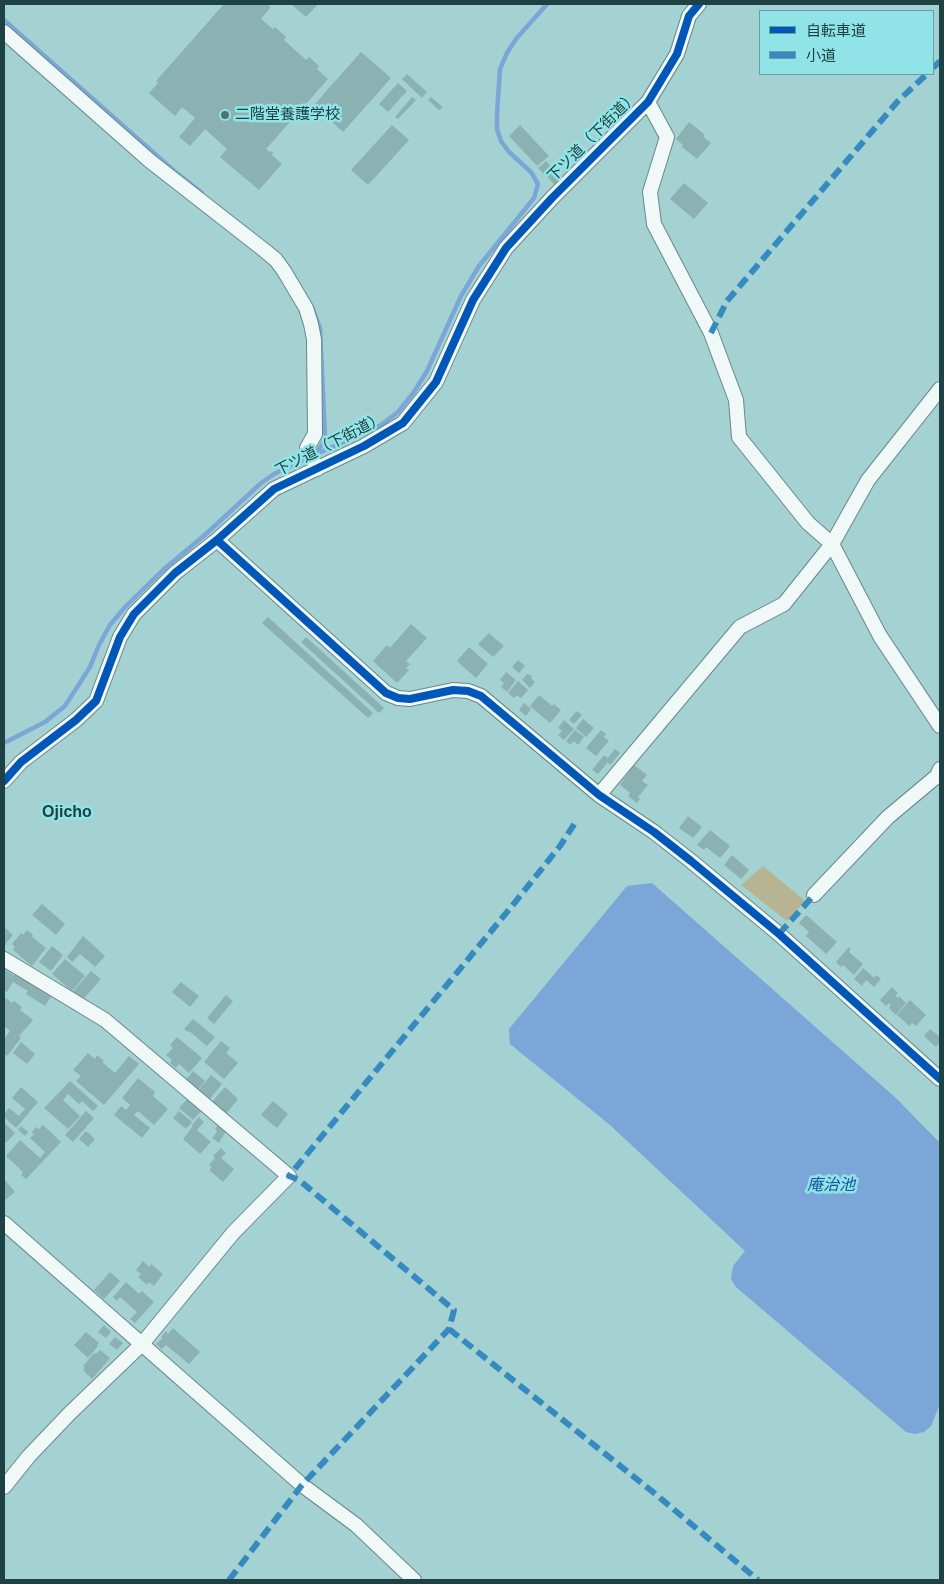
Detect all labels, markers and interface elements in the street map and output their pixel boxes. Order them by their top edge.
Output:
legend [759,10,934,75]
text: 自転車道 [806,22,866,39]
text: 小道 [806,47,836,64]
street label: 下ツ道（下街道） [544,88,642,186]
place label: 二階堂養護学校 [235,106,340,124]
marker: 二階堂養護学校 [219,109,231,121]
street label: 下ツ道（下街道） [272,410,388,480]
district label: Ojicho [42,803,92,823]
water label: 庵治池 [807,1176,855,1196]

